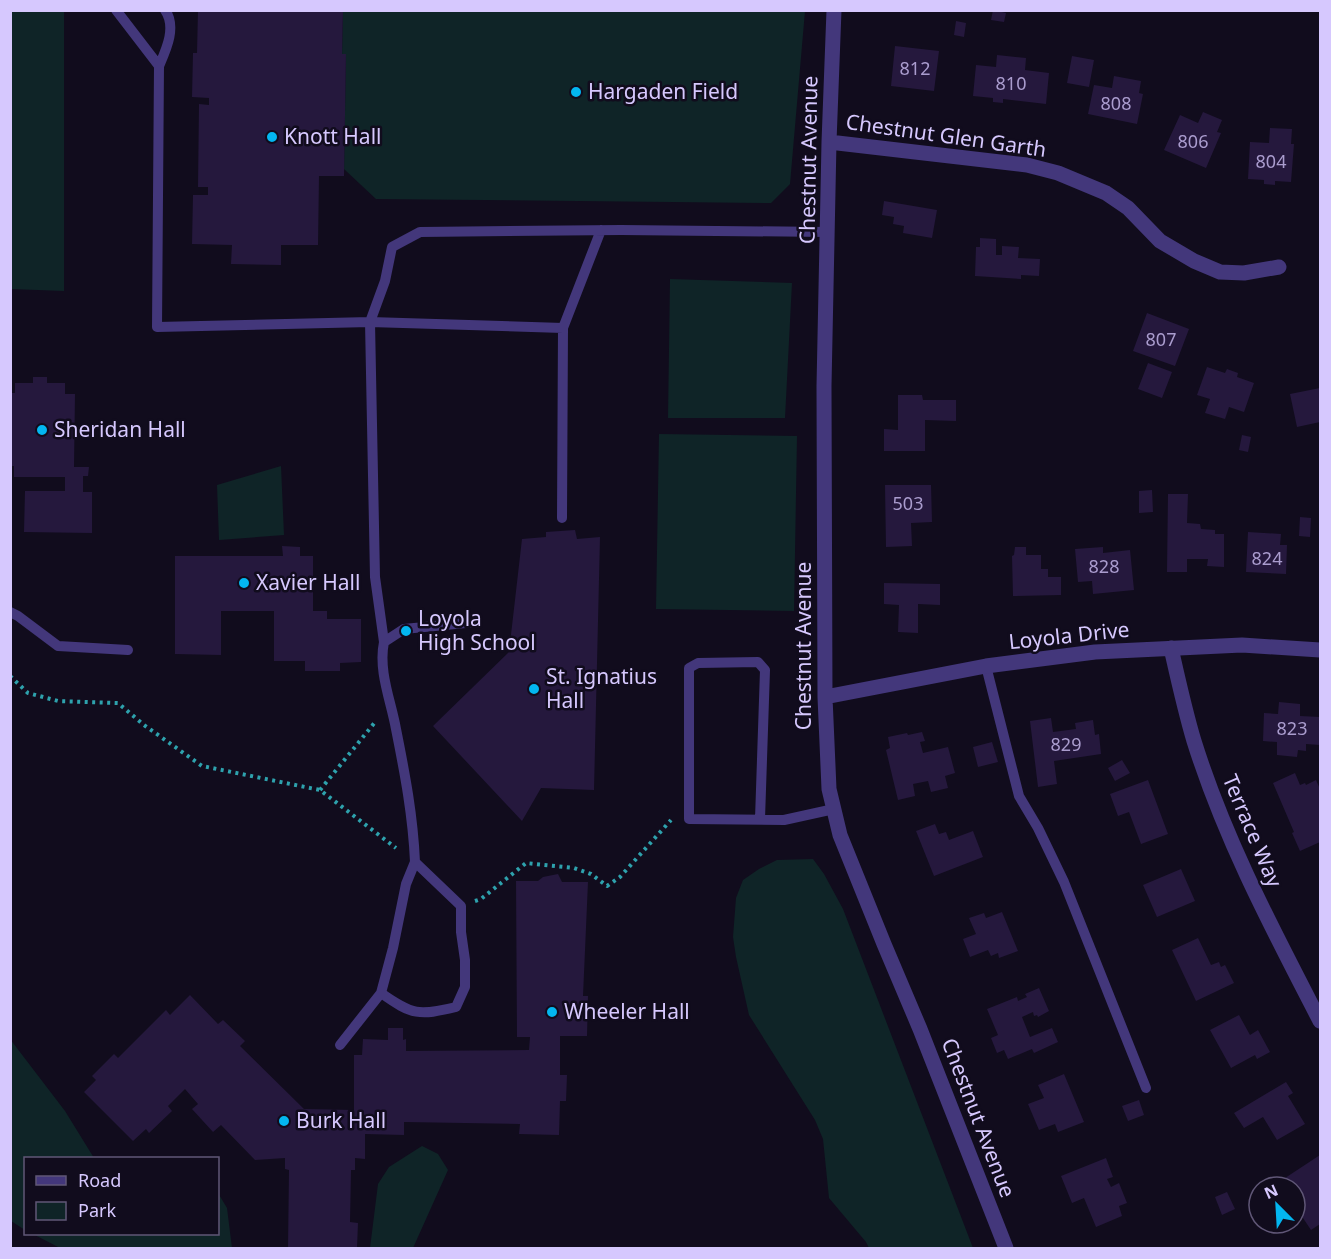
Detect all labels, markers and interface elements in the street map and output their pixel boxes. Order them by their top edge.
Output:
house number: 812 [900,56,930,80]
house number: 810 [996,71,1026,95]
street label: Chestnut Avenue [793,76,823,244]
place label: Hargaden Field [588,77,738,105]
marker: Hargaden Field [569,85,583,99]
house number: 808 [1101,91,1131,115]
street label: Chestnut Glen Garth [844,107,1048,163]
place label: Knott Hall [284,122,381,150]
house number: 806 [1178,129,1208,153]
marker: Knott Hall [265,130,279,144]
house number: 804 [1256,149,1286,173]
house number: 807 [1146,327,1176,351]
place label: Sheridan Hall [54,415,186,443]
marker: Sheridan Hall [35,423,49,437]
house number: 503 [893,491,923,515]
house number: 824 [1252,546,1282,570]
house number: 828 [1089,554,1119,578]
street label: Chestnut Avenue [789,562,817,730]
place label: Xavier Hall [256,568,360,596]
marker: Xavier Hall [237,576,251,590]
place label: Loyola High School [418,604,536,656]
street label: Loyola Drive [1007,615,1131,655]
marker: Loyola High School [399,624,413,638]
place label: St. Ignatius Hall [546,662,657,714]
marker: St. Ignatius Hall [527,682,541,696]
house number: 823 [1277,716,1307,740]
house number: 829 [1051,732,1081,756]
street label: Terrace Way [1217,770,1289,891]
place label: Wheeler Hall [564,997,690,1025]
marker: Wheeler Hall [545,1005,559,1019]
street label: Chestnut Avenue [936,1034,1022,1201]
place label: Burk Hall [296,1106,386,1134]
marker: Burk Hall [277,1114,291,1128]
legend [24,1157,219,1235]
text: Road [78,1168,121,1192]
north arrow [1247,1175,1307,1235]
text: N [1260,1179,1281,1204]
text: Park [78,1198,116,1222]

